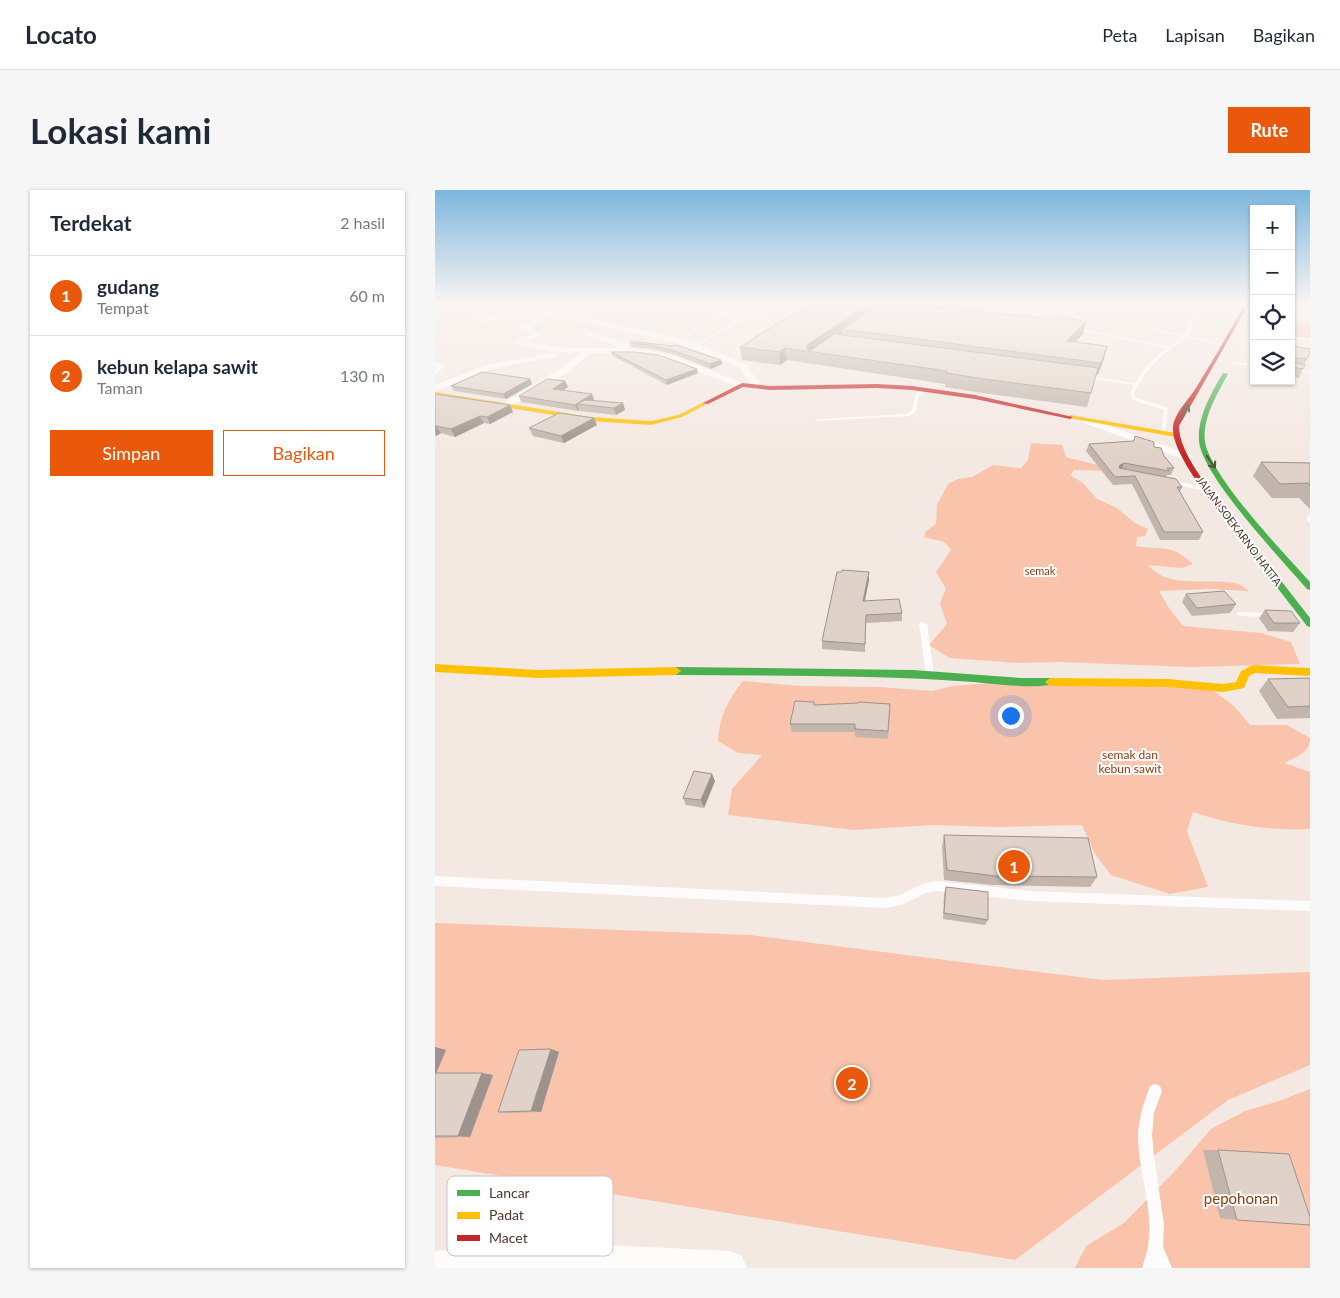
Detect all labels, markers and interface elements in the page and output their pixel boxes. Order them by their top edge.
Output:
text: Locato [25,20,97,49]
text: Peta [1102,24,1137,46]
text: Lapisan [1165,24,1225,46]
text: Bagikan [1253,24,1315,46]
button: Rute [1228,107,1310,153]
text: Lokasi kami [30,109,211,151]
map controls [1250,205,1295,385]
button: + [1250,205,1295,250]
text: Terdekat [50,210,132,235]
text: 2 hasil [340,213,385,232]
button: − [1250,250,1295,295]
text: gudang [97,275,159,298]
text: 1 [61,286,71,305]
text: 60 m [349,286,385,305]
button: locate [1250,295,1295,340]
text: Tempat [97,298,149,317]
button: layers [1250,340,1295,385]
text: kebun kelapa sawit [97,355,258,378]
text: 2 [61,366,71,385]
text: 130 m [340,366,385,385]
text: Taman [97,378,143,397]
one-way arrow [1181,405,1191,419]
button: Simpan [50,430,213,476]
button: Bagikan [223,430,385,476]
one-way arrow [1206,455,1216,469]
street label: JALAN SOEKARNO HATTA [1194,473,1285,588]
park label: semak [1025,564,1056,577]
your location [998,703,1024,729]
park label: semak dan kebun sawit [1098,747,1162,776]
pin: 1 [998,847,1030,885]
pin: 2 [836,1064,868,1102]
legend [447,1176,613,1256]
text: Lancar [489,1184,530,1201]
park label: pepohonan [1204,1189,1278,1207]
text: Padat [489,1206,524,1223]
text: Macet [489,1229,528,1246]

